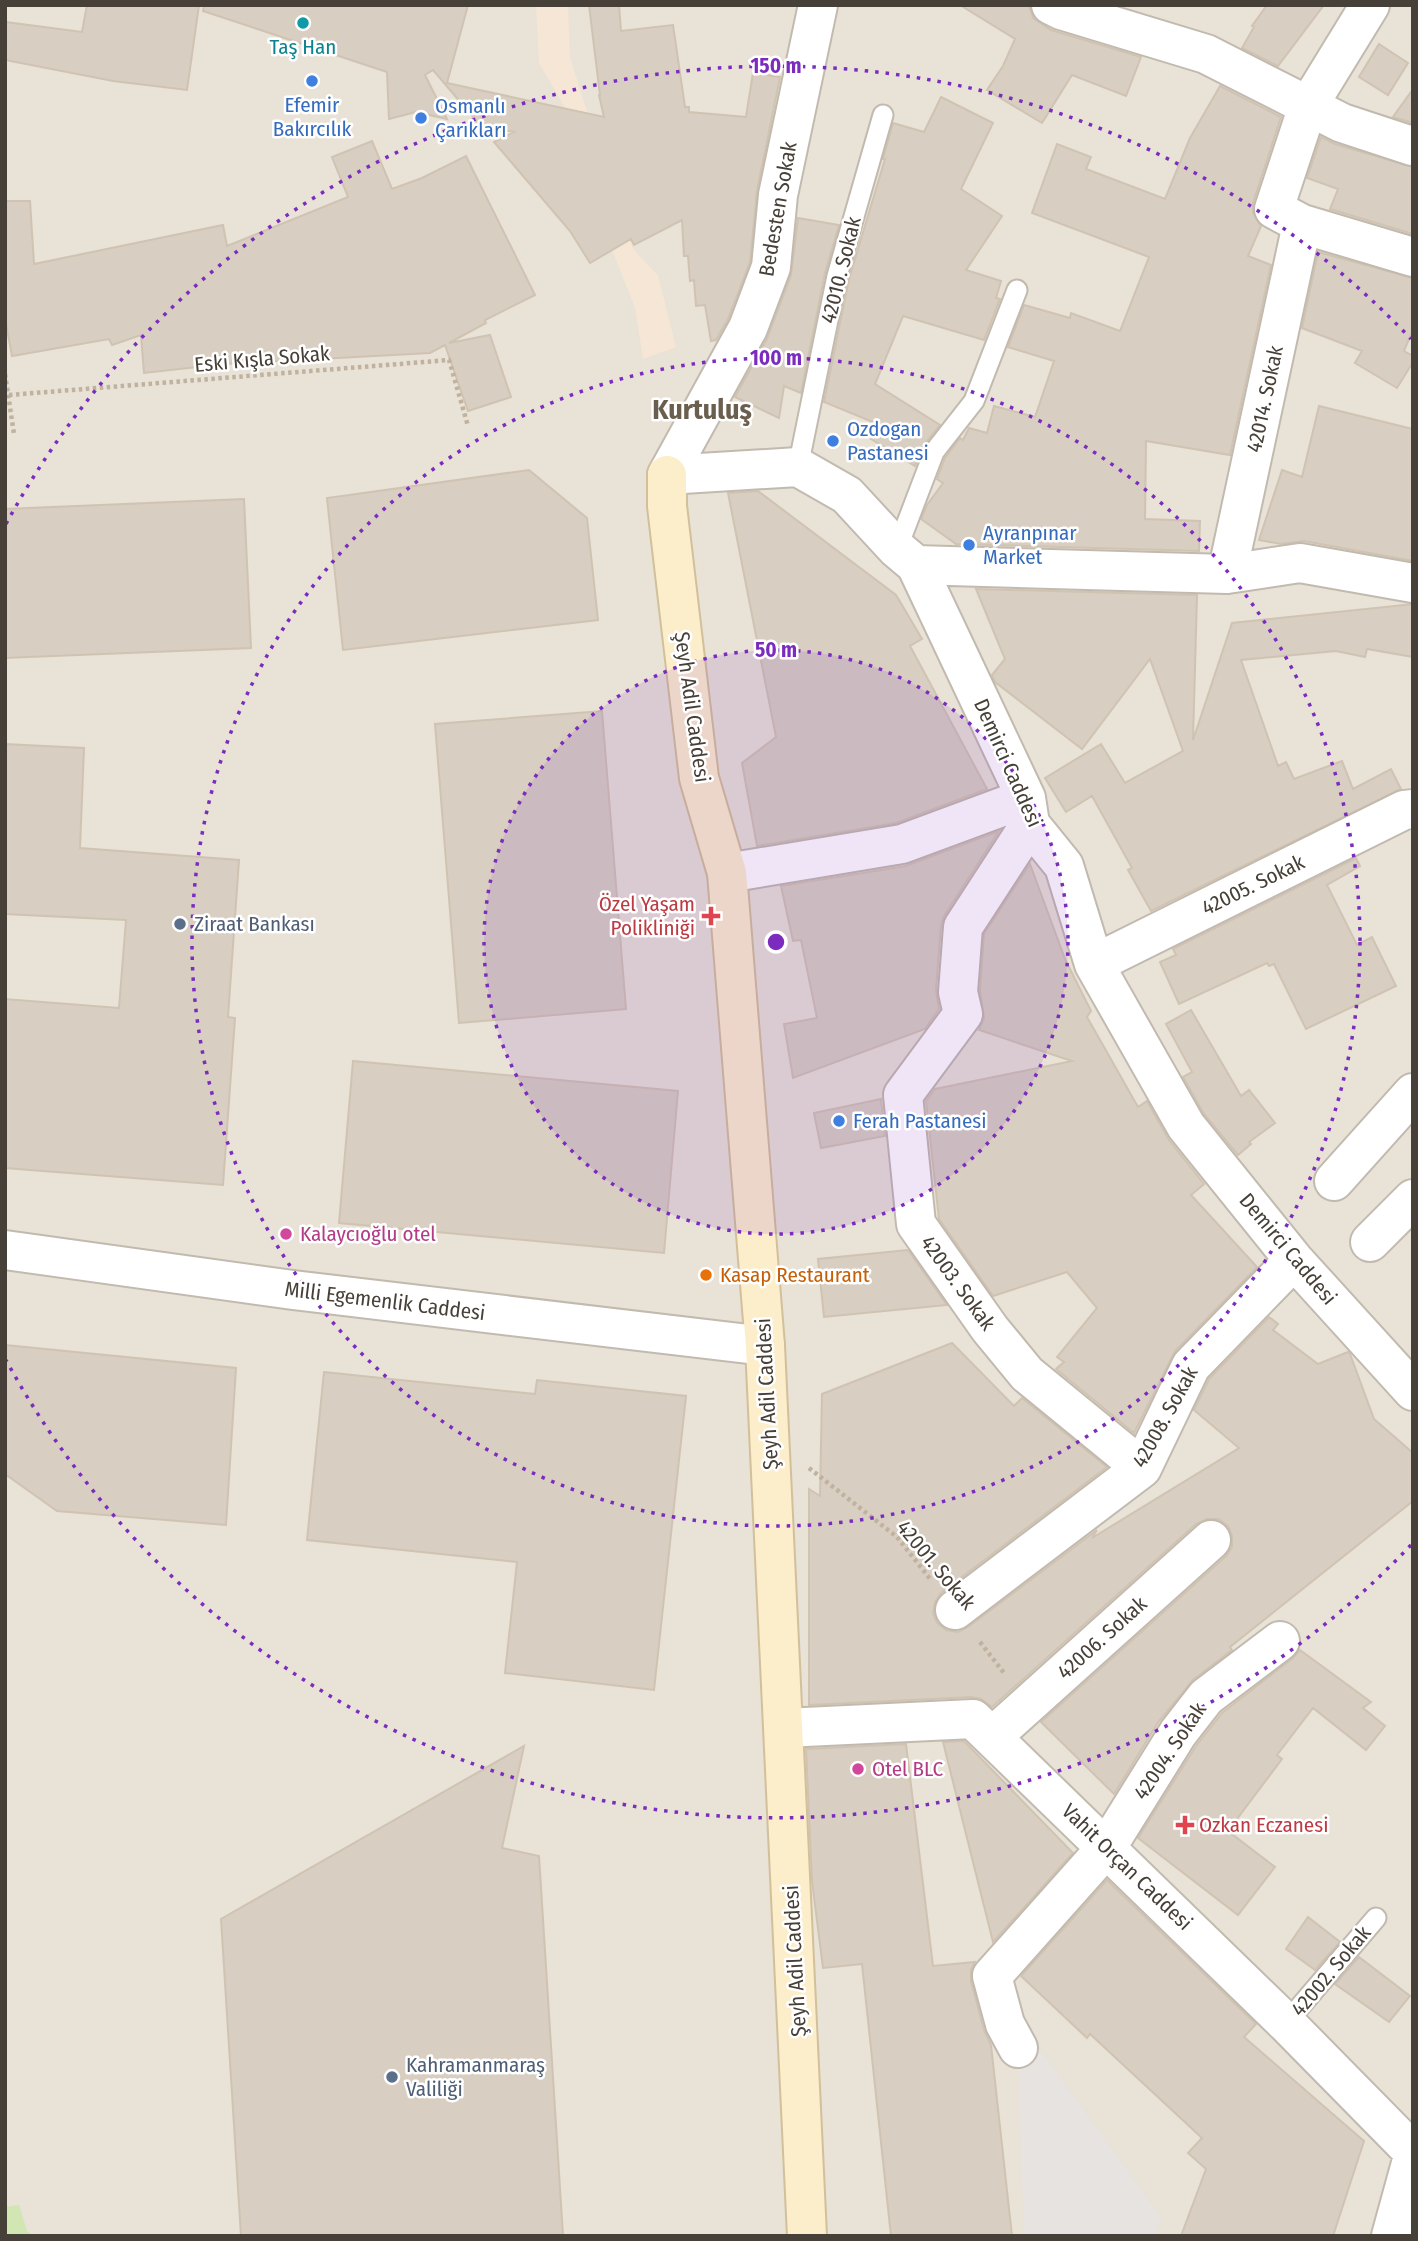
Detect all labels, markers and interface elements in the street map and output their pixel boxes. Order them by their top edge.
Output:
marker: Taş Han [295,15,311,31]
place label: Taş Han [270,34,336,60]
text: 150 m [750,53,802,79]
marker: Efemir Bakırcılık [304,73,320,89]
place label: Efemir Bakırcılık [273,92,351,142]
place label: Osmanlı Çarıkları [435,93,507,143]
marker: Osmanlı Çarıkları [413,110,429,126]
street label: Bedesten Sokak [753,139,803,278]
street label: 42010. Sokak [815,214,867,326]
street label: Eski Kışla Sokak [193,340,331,378]
street label: 42014. Sokak [1241,343,1289,455]
text: 100 m [750,345,802,371]
district label: Kurtuluş [652,393,752,426]
place label: Ozdogan Pastanesi [847,416,929,466]
marker: Ozdogan Pastanesi [825,433,841,449]
place label: Ayranpınar Market [983,520,1077,570]
marker: Ayranpınar Market [961,537,977,553]
street label: Şeyh Adil Caddesi [669,630,715,784]
text: 50 m [755,637,797,663]
street label: Demirci Caddesi [968,695,1048,831]
street label: 42005. Sokak [1197,849,1309,921]
place label: Özel Yaşam Polikliniği [599,891,695,941]
marker: Özel Yaşam Polikliniği [701,906,721,926]
place label: Ziraat Bankası [194,911,315,937]
marker: Ziraat Bankası [172,916,188,932]
centre of rings [764,930,788,954]
place label: Ferah Pastanesi [853,1108,987,1134]
marker: Ferah Pastanesi [831,1113,847,1129]
street label: Demirci Caddesi [1234,1188,1342,1310]
place label: Kalaycıoğlu otel [300,1221,436,1247]
marker: Kalaycıoğlu otel [278,1226,294,1242]
street label: 42003. Sokak [915,1231,1001,1336]
place label: Kasap Restaurant [720,1262,870,1288]
marker: Kasap Restaurant [698,1267,714,1283]
street label: Milli Egemenlik Caddesi [283,1276,487,1326]
street label: Şeyh Adil Caddesi [750,1317,784,1471]
street label: 42008. Sokak [1126,1362,1204,1472]
street label: 42001. Sokak [891,1515,981,1615]
street label: 42006. Sokak [1052,1591,1152,1685]
street label: 42004. Sokak [1128,1697,1212,1805]
place label: Otel BLC [872,1756,943,1782]
marker: Otel BLC [850,1761,866,1777]
street label: Vahit Orçan Caddesi [1056,1798,1198,1936]
place label: Ozkan Eczanesi [1199,1812,1329,1838]
marker: Ozkan Eczanesi [1177,1817,1193,1833]
street label: Şeyh Adil Caddesi [778,1884,812,2038]
street label: 42002. Sokak [1286,1920,1377,2022]
place label: Kahramanmaraş Valiliği [406,2052,545,2102]
marker: Kahramanmaraş Valiliği [384,2069,400,2085]

